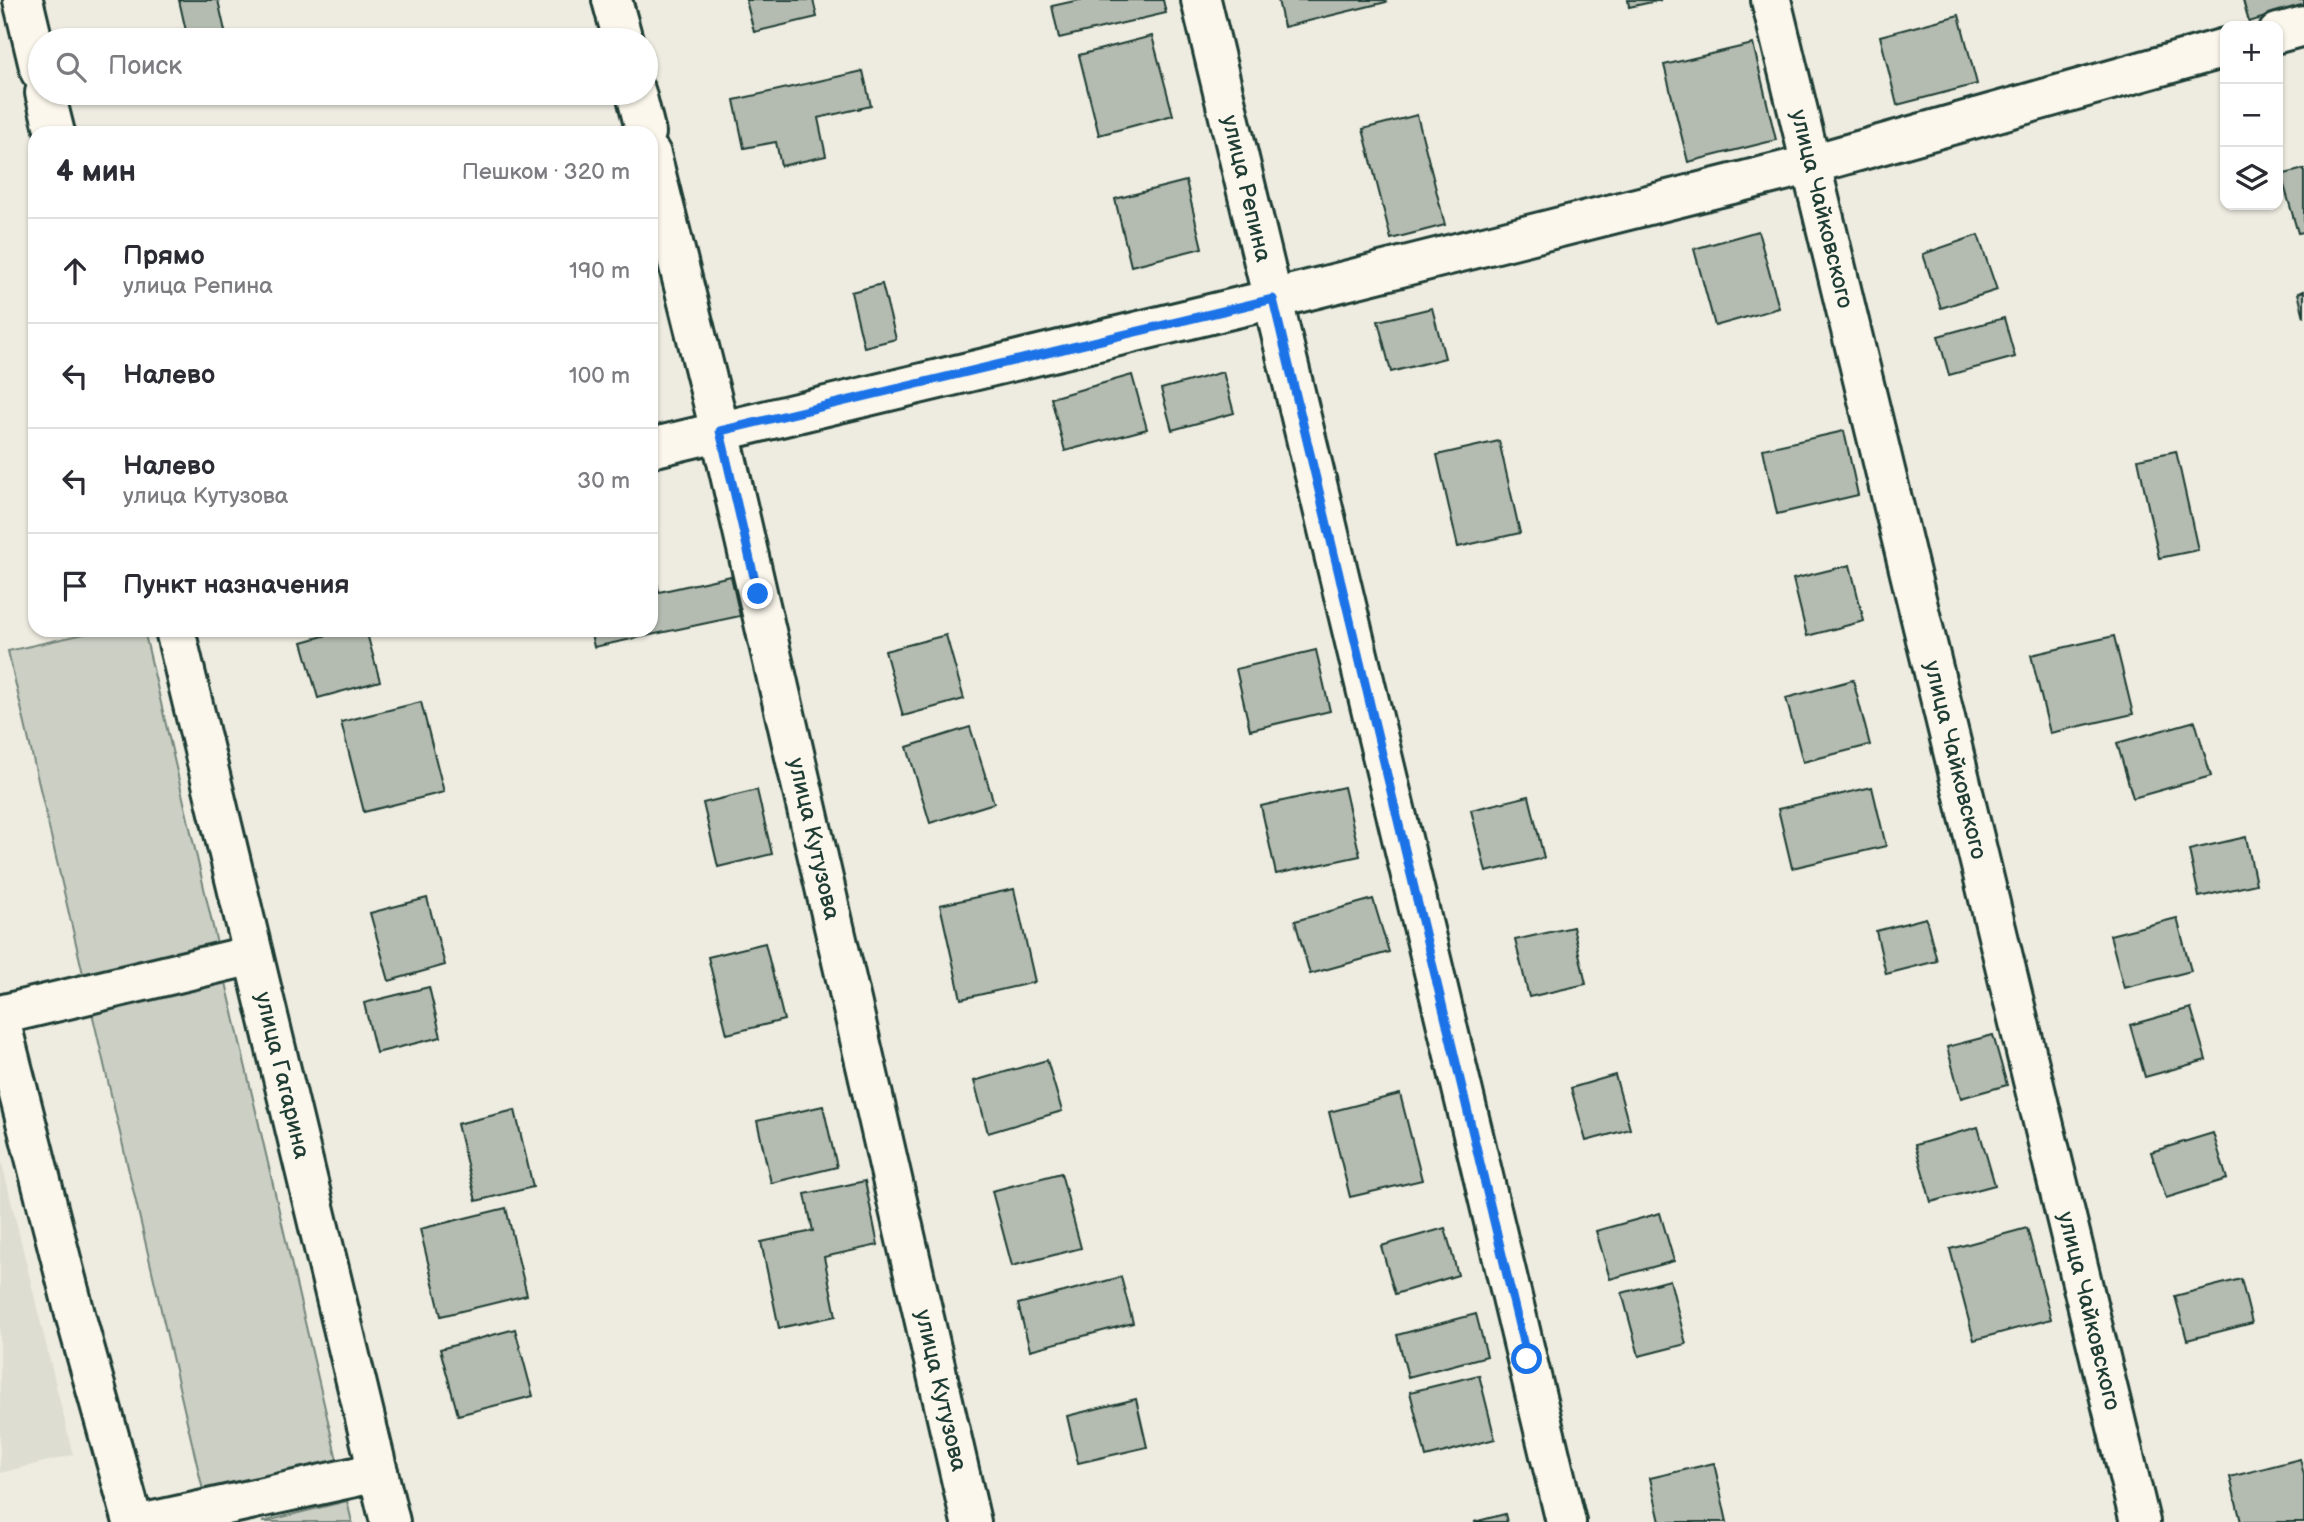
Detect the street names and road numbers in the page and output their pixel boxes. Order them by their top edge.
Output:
street label: улица Чайковского [1784,107,1859,311]
street label: улица Репина [1215,112,1277,265]
street label: улица Чайковского [1918,658,1993,862]
street label: улица Кутузова [782,755,846,923]
street label: улица Гагарина [249,989,316,1162]
street label: улица Чайковского [2051,1209,2126,1413]
street label: улица Кутузова [909,1307,973,1475]

